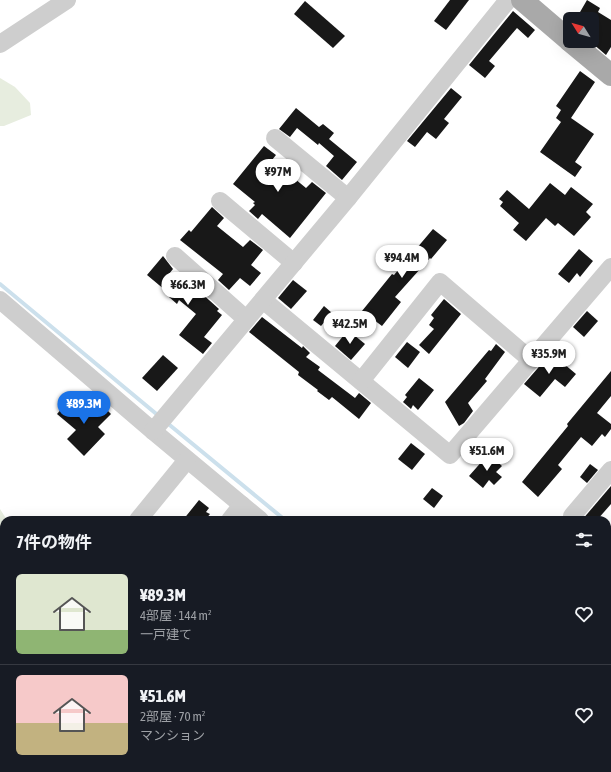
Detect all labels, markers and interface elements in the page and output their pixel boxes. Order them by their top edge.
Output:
north arrow [563,12,599,48]
map controls [563,12,599,48]
pin: ¥97M [254,159,302,193]
text: ¥97M [265,164,291,179]
pin: ¥94.4M [369,245,435,279]
text: ¥94.4M [384,250,420,265]
pin: ¥66.3M [155,272,221,306]
text: ¥66.3M [170,277,206,292]
pin: ¥42.5M [317,311,383,345]
text: ¥42.5M [332,316,368,331]
pin: ¥35.9M [516,341,582,375]
text: ¥35.9M [531,346,567,361]
pin: ¥89.3M [51,391,117,425]
text: ¥89.3M [66,396,102,411]
pin: ¥51.6M [454,438,520,472]
text: ¥51.6M [469,443,505,458]
icon: filters [573,529,595,551]
text: 7件の物件 [16,532,92,552]
text: ¥89.3M [140,585,186,605]
icon: home [48,590,96,638]
icon: heart [573,603,595,625]
text: 4部屋 · 144 m² [140,608,212,623]
text: 一戸建て [140,627,192,642]
text: ¥51.6M [140,686,186,706]
icon: home [48,691,96,739]
icon: heart [573,704,595,726]
text: 2部屋 · 70 m² [140,709,205,724]
text: マンション [140,728,205,743]

